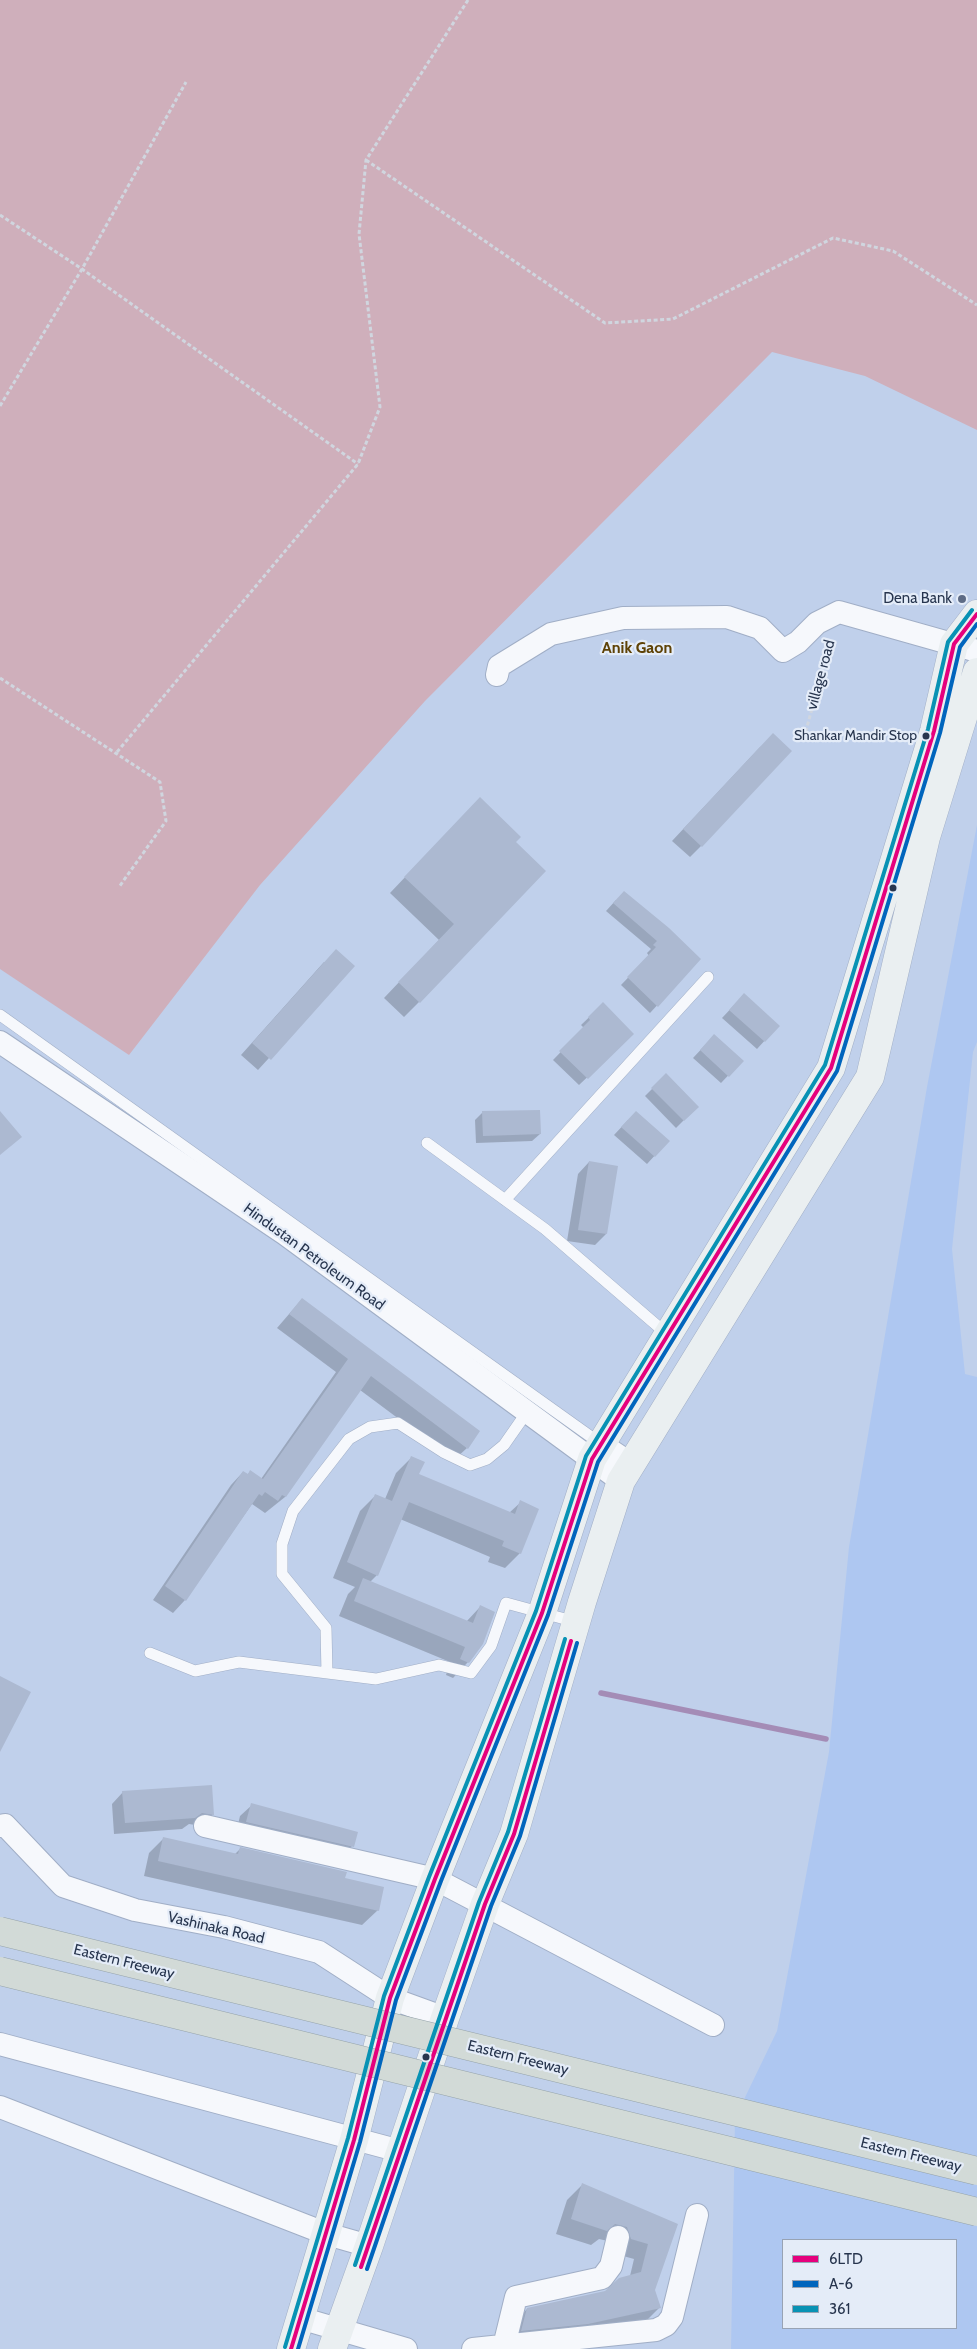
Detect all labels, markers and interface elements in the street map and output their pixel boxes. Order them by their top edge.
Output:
place label: Dena Bank [883,590,952,608]
marker: Dena Bank [956,593,968,605]
district label: Anik Gaon [602,638,672,658]
street label: village road [803,638,839,712]
place label: Shankar Mandir Stop [794,728,917,744]
marker: Shankar Mandir Stop [921,731,931,741]
unlabelled marker [888,883,898,893]
street label: Hindustan Petroleum Road [240,1200,388,1314]
street label: Vashinaka Road [166,1908,266,1948]
street label: Eastern Freeway [72,1941,176,1983]
street label: Eastern Freeway [466,2037,570,2079]
unlabelled marker [421,2052,431,2062]
street label: Eastern Freeway [859,2134,963,2176]
legend [782,2239,957,2329]
text: 6LTD [829,2250,863,2268]
text: A-6 [829,2275,853,2293]
text: 361 [829,2300,850,2318]

